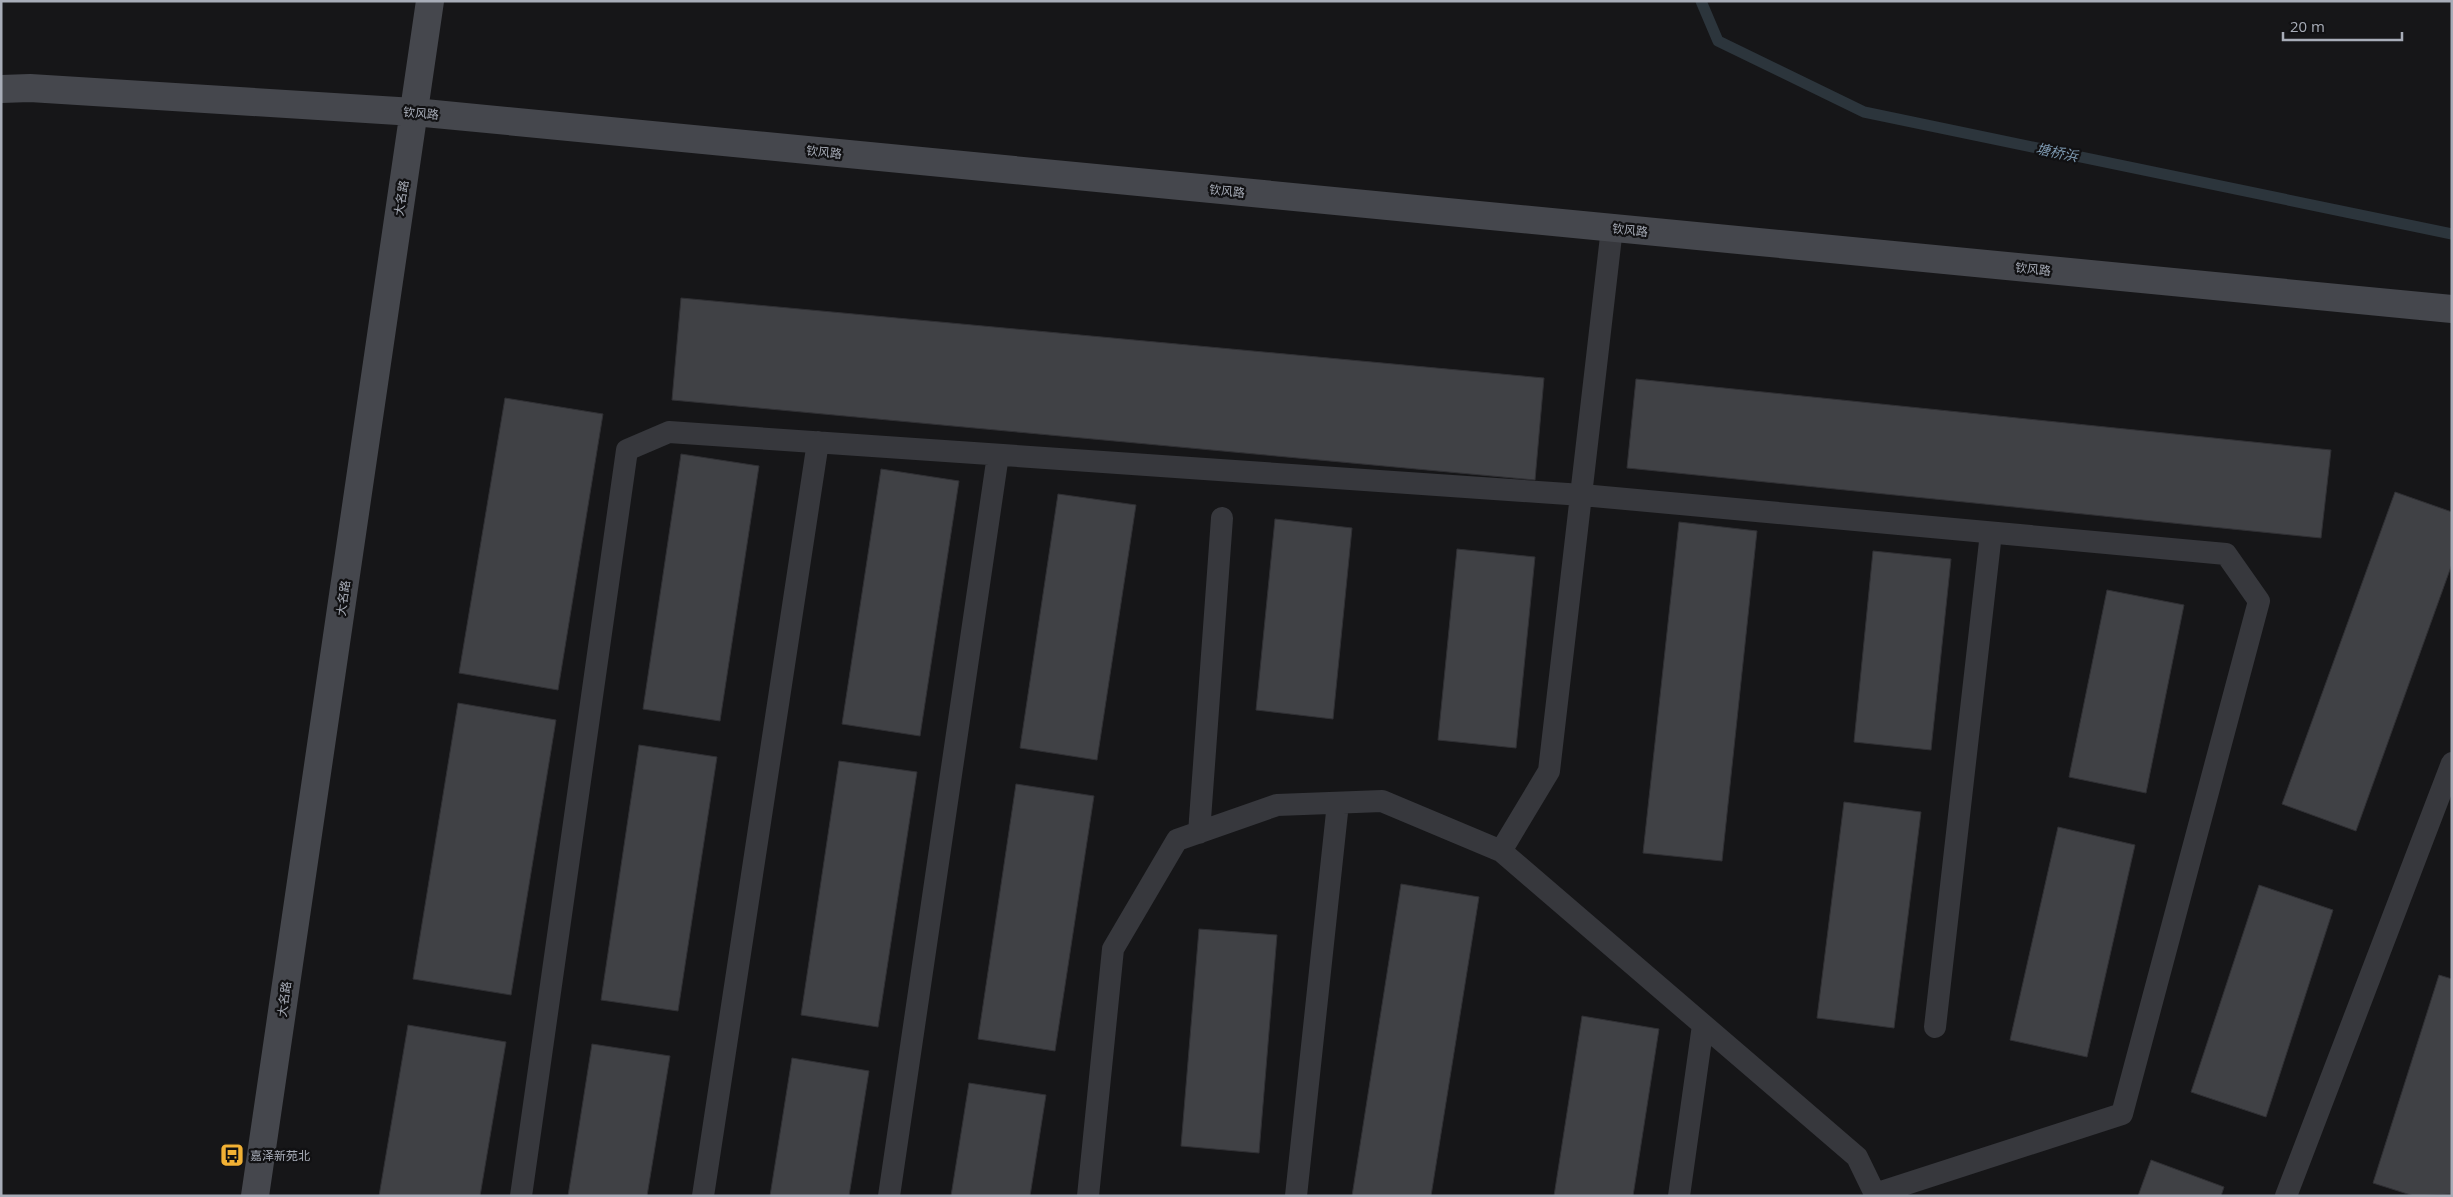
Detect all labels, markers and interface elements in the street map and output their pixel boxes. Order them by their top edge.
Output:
scale bar [2283,10,2402,42]
text: 20 m [2290,16,2325,36]
street label: 钦风路 [402,103,440,123]
water label: 塘桥浜 [2034,138,2080,166]
street label: 钦风路 [805,142,843,162]
street label: 大名路 [390,179,412,217]
street label: 钦风路 [1208,181,1246,201]
street label: 钦风路 [1611,220,1649,240]
street label: 钦风路 [2014,259,2052,279]
street label: 大名路 [332,579,354,617]
street label: 大名路 [273,980,295,1018]
bus stop icon: 嘉泽新苑北 [219,1142,245,1168]
place label: 嘉泽新苑北 [250,1147,310,1164]

